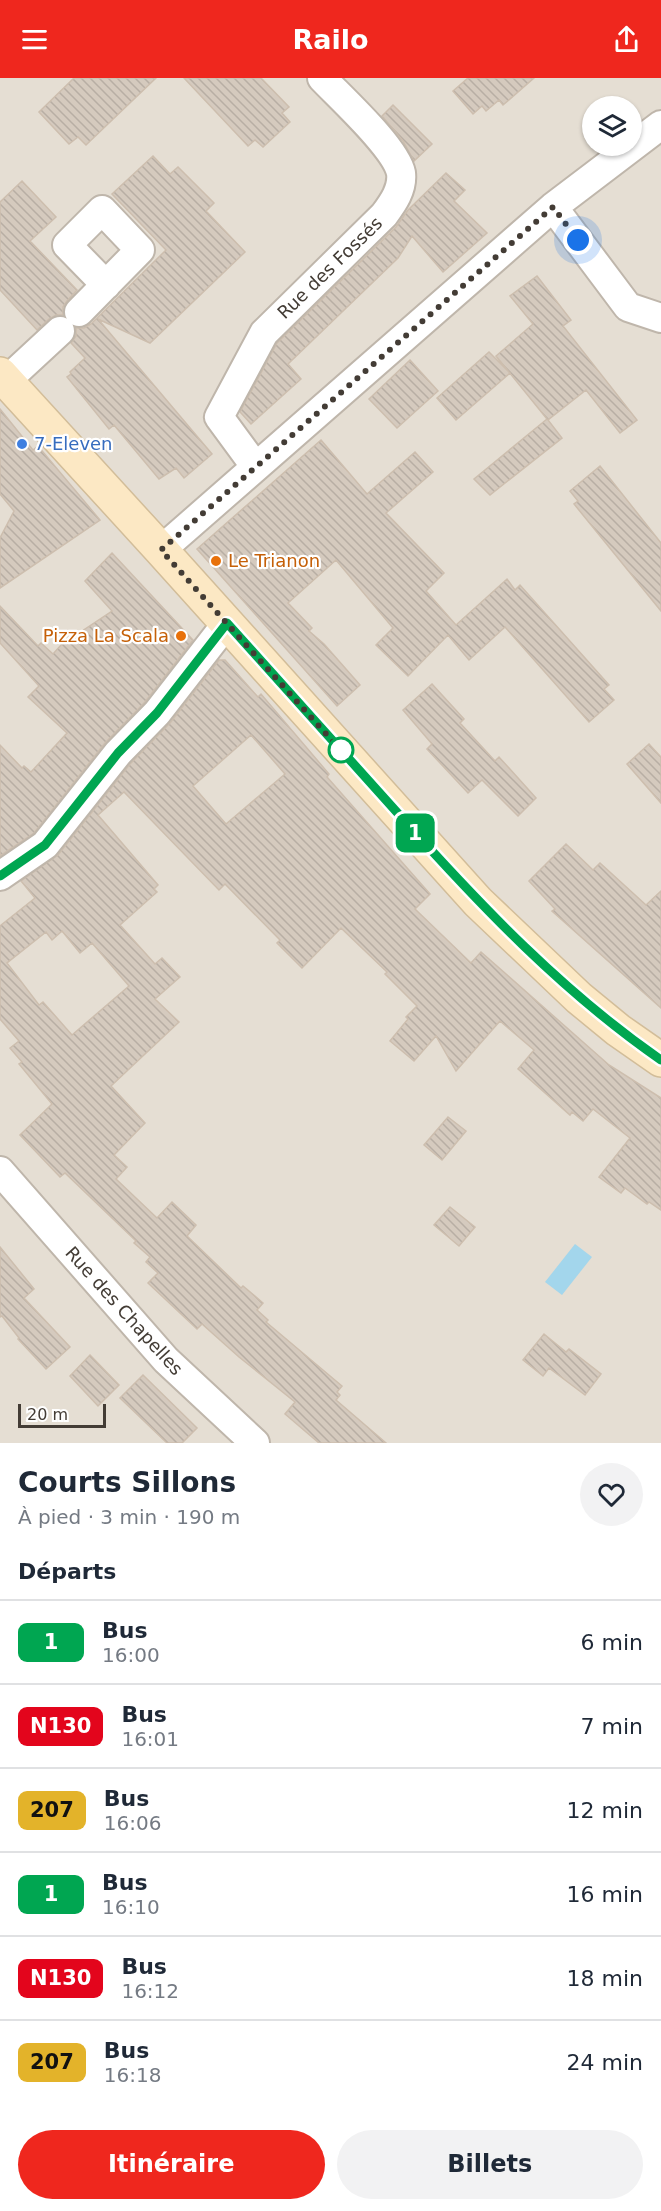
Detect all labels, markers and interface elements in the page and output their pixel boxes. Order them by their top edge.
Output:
icon: menu [18,23,51,56]
icon: share [610,23,643,56]
text: Railo [292,24,369,55]
map controls [582,96,642,156]
button: layers [582,96,642,156]
street label: Rue des Fossés [273,212,386,323]
your location [563,225,593,255]
place label: 7-Eleven [34,433,113,454]
marker: 7-Eleven [15,437,29,451]
place label: Le Trianon [228,550,320,571]
marker: Le Trianon [209,554,223,568]
place label: Pizza La Scala [43,625,169,646]
marker: Pizza La Scala [174,629,188,643]
unlabelled marker [328,737,354,763]
line badge: 1 [396,814,434,852]
text: 1 [408,821,422,845]
street label: Rue des Chapelles [61,1242,188,1379]
scale bar [18,1401,106,1428]
text: 20 m [27,1405,68,1424]
button: heart [580,1463,643,1526]
text: Courts Sillons [18,1466,236,1499]
text: À pied · 3 min · 190 m [18,1505,240,1529]
text: Départs [18,1559,116,1584]
text: Bus [102,1618,148,1643]
text: 1 [44,1630,58,1654]
text: 6 min [581,1630,643,1655]
text: 16:00 [102,1643,160,1667]
text: Bus [121,1702,167,1727]
text: N130 [30,1714,91,1738]
text: 7 min [581,1714,643,1739]
text: 16:01 [121,1727,179,1751]
text: Bus [104,1786,149,1811]
text: 207 [30,1798,74,1822]
text: 12 min [567,1798,643,1823]
text: 16:06 [104,1811,161,1835]
text: Bus [102,1870,148,1895]
text: 1 [44,1882,58,1906]
text: 16 min [567,1882,643,1907]
text: 16:10 [102,1895,160,1919]
text: Bus [121,1954,167,1979]
text: N130 [30,1966,91,1990]
text: 18 min [567,1966,643,1991]
text: 16:12 [121,1979,179,2003]
text: Bus [104,2038,149,2063]
text: 207 [30,2050,74,2074]
text: 24 min [567,2050,643,2075]
text: 16:18 [104,2063,161,2087]
button: Itinéraire [18,2130,325,2199]
button: Billets [337,2130,643,2199]

